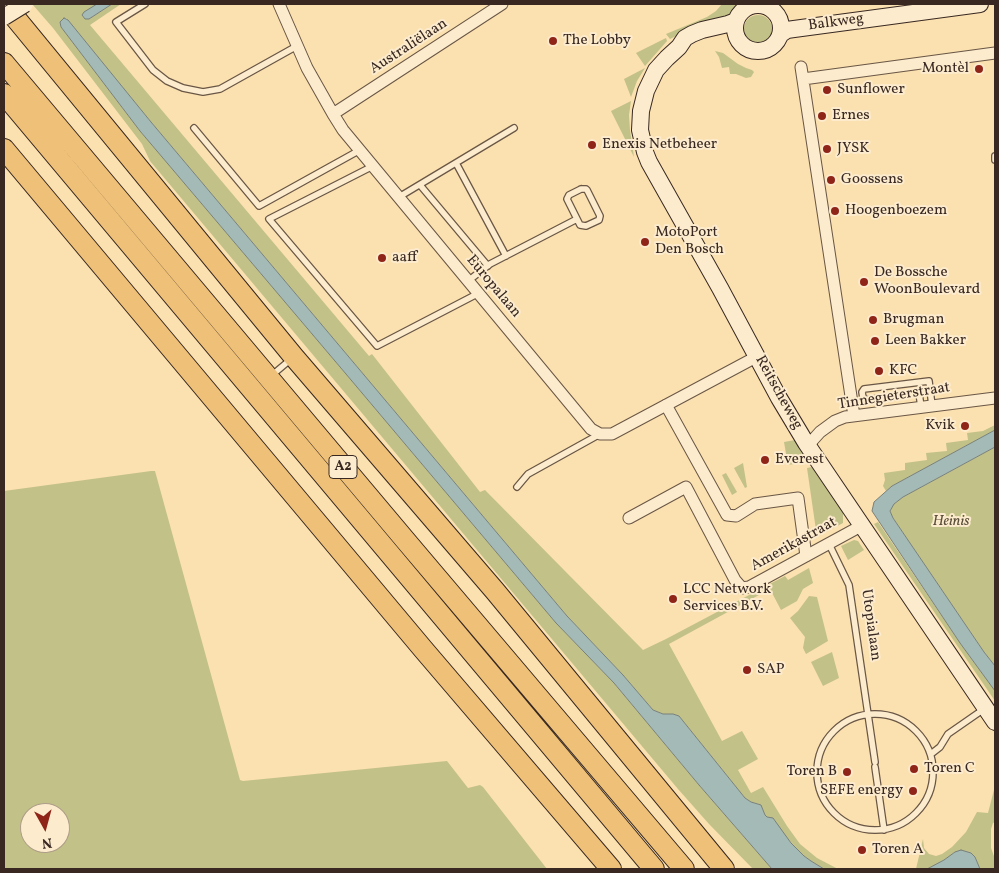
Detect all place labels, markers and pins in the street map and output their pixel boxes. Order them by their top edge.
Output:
place label: The Lobby [563,32,631,50]
marker: The Lobby [547,35,559,47]
place label: Montèl [922,60,969,78]
marker: Montèl [973,63,985,75]
place label: Sunflower [837,81,905,99]
marker: Sunflower [821,84,833,96]
place label: Ernes [832,107,870,125]
marker: Ernes [816,110,828,122]
place label: Enexis Netbeheer [602,136,717,154]
marker: Enexis Netbeheer [586,139,598,151]
place label: JYSK [837,140,870,158]
marker: JYSK [821,143,833,155]
place label: Goossens [841,171,903,189]
marker: Goossens [825,174,837,186]
place label: Hoogenboezem [845,202,947,220]
marker: Hoogenboezem [829,205,841,217]
place label: MotoPort Den Bosch [655,224,724,259]
marker: MotoPort Den Bosch [639,236,651,248]
place label: aaff [392,249,417,267]
marker: aaff [376,252,388,264]
place label: De Bossche WoonBoulevard [874,264,980,299]
marker: De Bossche WoonBoulevard [858,276,870,288]
place label: Brugman [883,311,944,329]
marker: Brugman [867,314,879,326]
place label: Leen Bakker [885,332,966,350]
marker: Leen Bakker [869,335,881,347]
place label: KFC [889,362,917,380]
marker: KFC [873,365,885,377]
place label: Kvik [925,417,955,435]
marker: Kvik [959,420,971,432]
place label: Everest [775,451,824,469]
marker: Everest [759,454,771,466]
place label: LCC Network Services B.V. [683,581,771,616]
marker: LCC Network Services B.V. [667,593,679,605]
place label: SAP [757,661,785,679]
marker: SAP [741,664,753,676]
place label: Toren C [924,760,975,778]
place label: Toren B [787,763,837,781]
marker: Toren C [908,763,920,775]
marker: Toren B [841,766,853,778]
place label: SEFE energy [820,782,903,800]
marker: SEFE energy [907,785,919,797]
place label: Toren A [872,841,924,859]
marker: Toren A [856,844,868,856]

